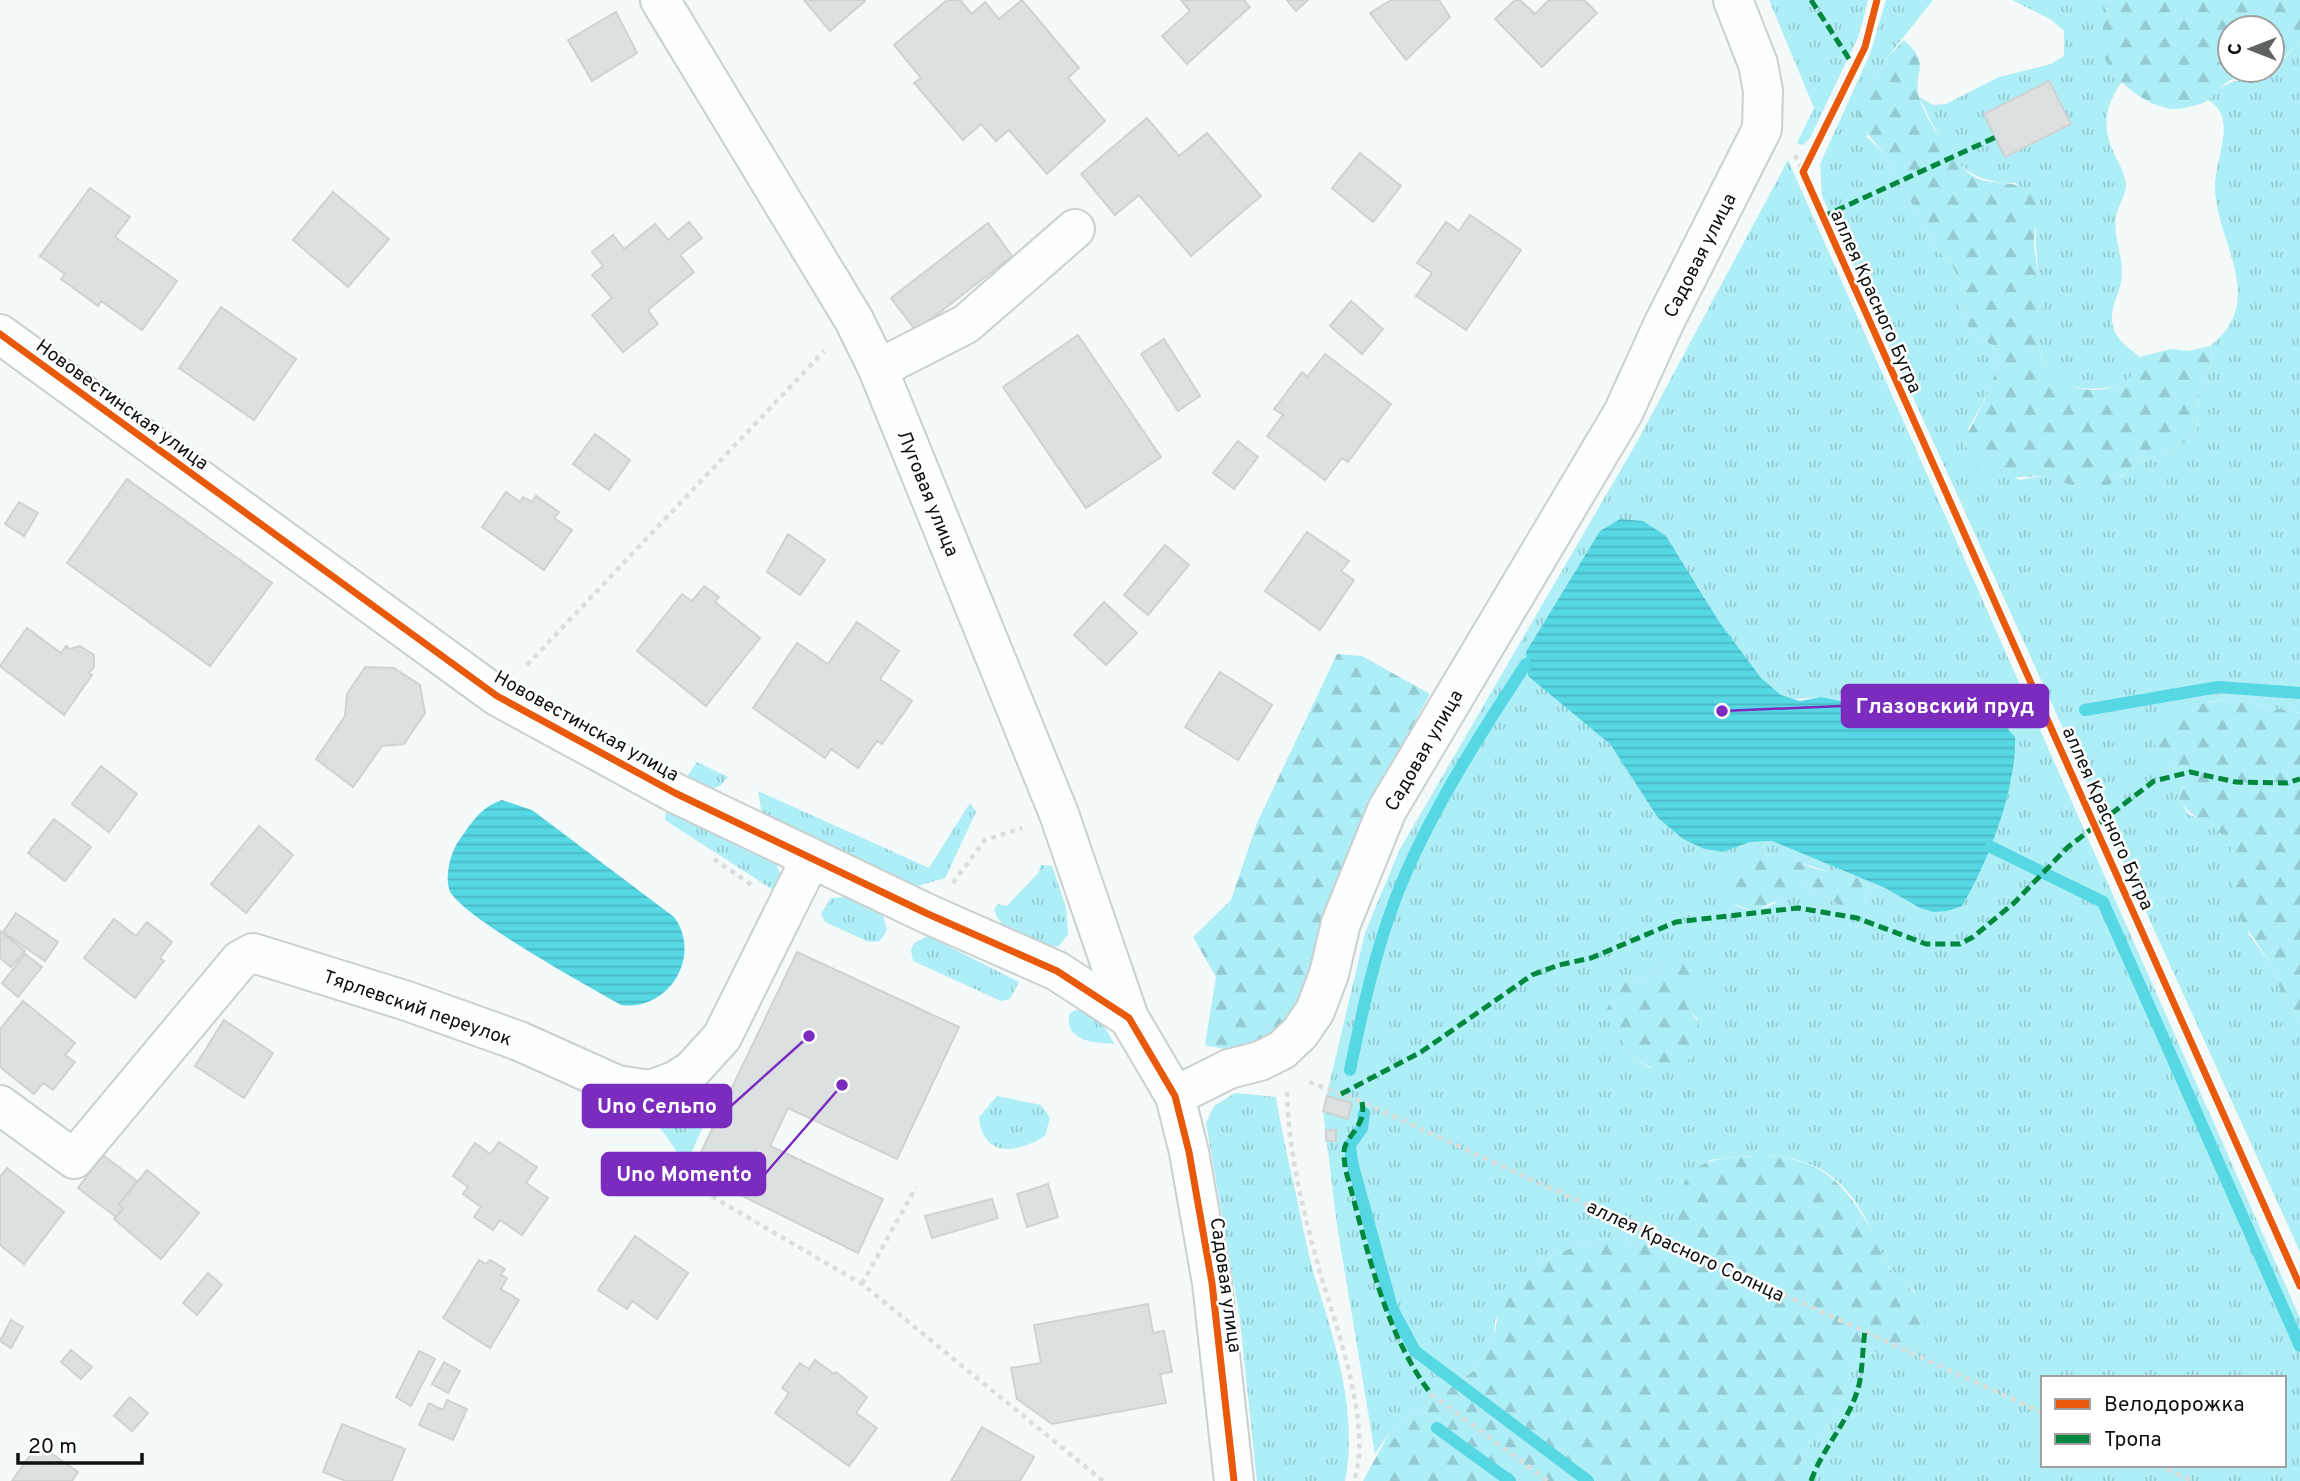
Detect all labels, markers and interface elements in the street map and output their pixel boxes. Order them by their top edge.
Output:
north arrow [2216,14,2286,84]
text: С [2224,43,2248,55]
street label: Садовая улица [1659,190,1742,322]
street label: аллея Красного Бугра [1824,206,1926,397]
street label: Нововестинская улица [31,335,213,476]
street label: Луговая улица [891,427,963,560]
street label: Нововестинская улица [489,666,683,788]
callout: Глазовский пруд [1842,685,2048,727]
street label: Садовая улица [1380,686,1469,816]
text: Глазовский пруд [1856,694,2034,721]
street label: аллея Красного Бугра [2056,723,2158,914]
street label: Тярлевский переулок [320,965,515,1053]
callout: Uno Сельпо [583,1085,731,1127]
text: Uno Сельпо [597,1094,717,1121]
callout: Uno Momento [602,1153,765,1195]
text: Uno Momento [616,1162,752,1189]
street label: аллея Красного Солнца [1583,1195,1788,1308]
street label: Садовая улица [1204,1216,1246,1354]
legend [2041,1376,2286,1467]
text: Велодорожка [2104,1392,2244,1419]
scale bar [18,1422,142,1466]
text: Тропа [2104,1427,2162,1454]
text: 20 m [28,1434,77,1461]

